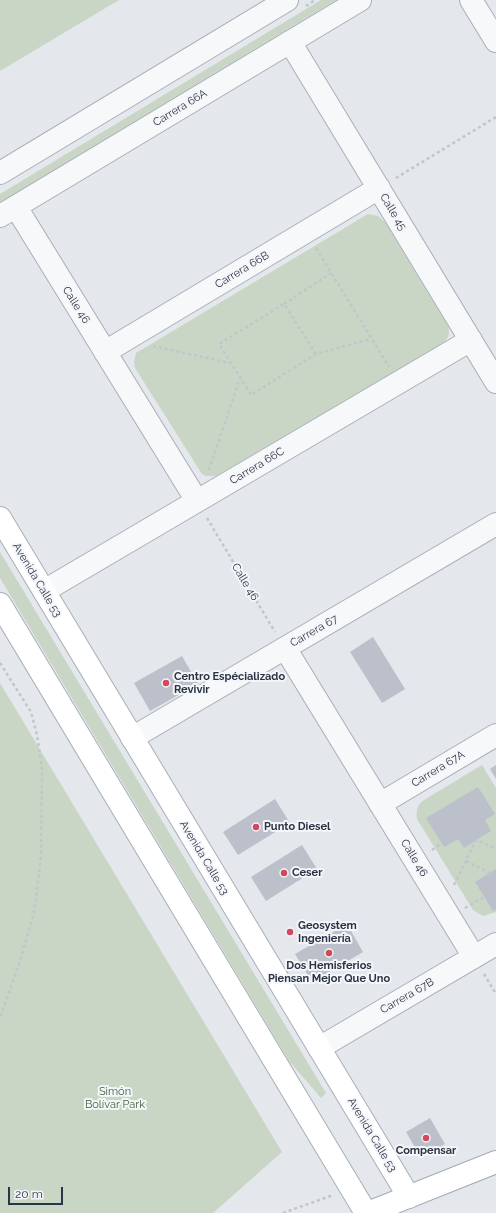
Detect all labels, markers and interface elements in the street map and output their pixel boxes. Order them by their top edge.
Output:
street label: Carrera 66A [151,87,209,129]
street label: Calle 45 [377,191,409,233]
street label: Carrera 66B [213,249,271,291]
street label: Calle 46 [59,284,93,326]
street label: Carrera 66C [227,445,287,487]
street label: Avenida Calle 53 [10,540,64,620]
street label: Calle 46 [229,561,261,603]
street label: Carrera 67 [288,612,340,650]
place label: Centro Espécializado Revivir [174,670,285,696]
marker: Centro Espécializado Revivir [161,678,171,688]
street label: Carrera 67A [409,748,467,790]
street label: Avenida Calle 53 [177,818,231,898]
place label: Punto Diesel [264,820,330,834]
marker: Punto Diesel [251,822,261,832]
street label: Calle 46 [398,837,430,879]
place label: Ceser [292,866,322,880]
marker: Ceser [279,868,289,878]
place label: Geosystem Ingeniería [298,919,357,945]
marker: Geosystem Ingeniería [285,927,295,937]
marker: Dos Hemisferios Piensan Mejor Que Uno [324,948,334,958]
place label: Dos Hemisferios Piensan Mejor Que Uno [268,959,390,985]
street label: Carrera 67B [378,975,436,1017]
park label: Simón Bolívar Park [85,1085,145,1111]
street label: Avenida Calle 53 [345,1095,399,1175]
marker: Compensar [421,1133,431,1143]
place label: Compensar [396,1144,456,1158]
scale bar [10,1179,65,1205]
text: 20 m [15,1187,43,1201]

